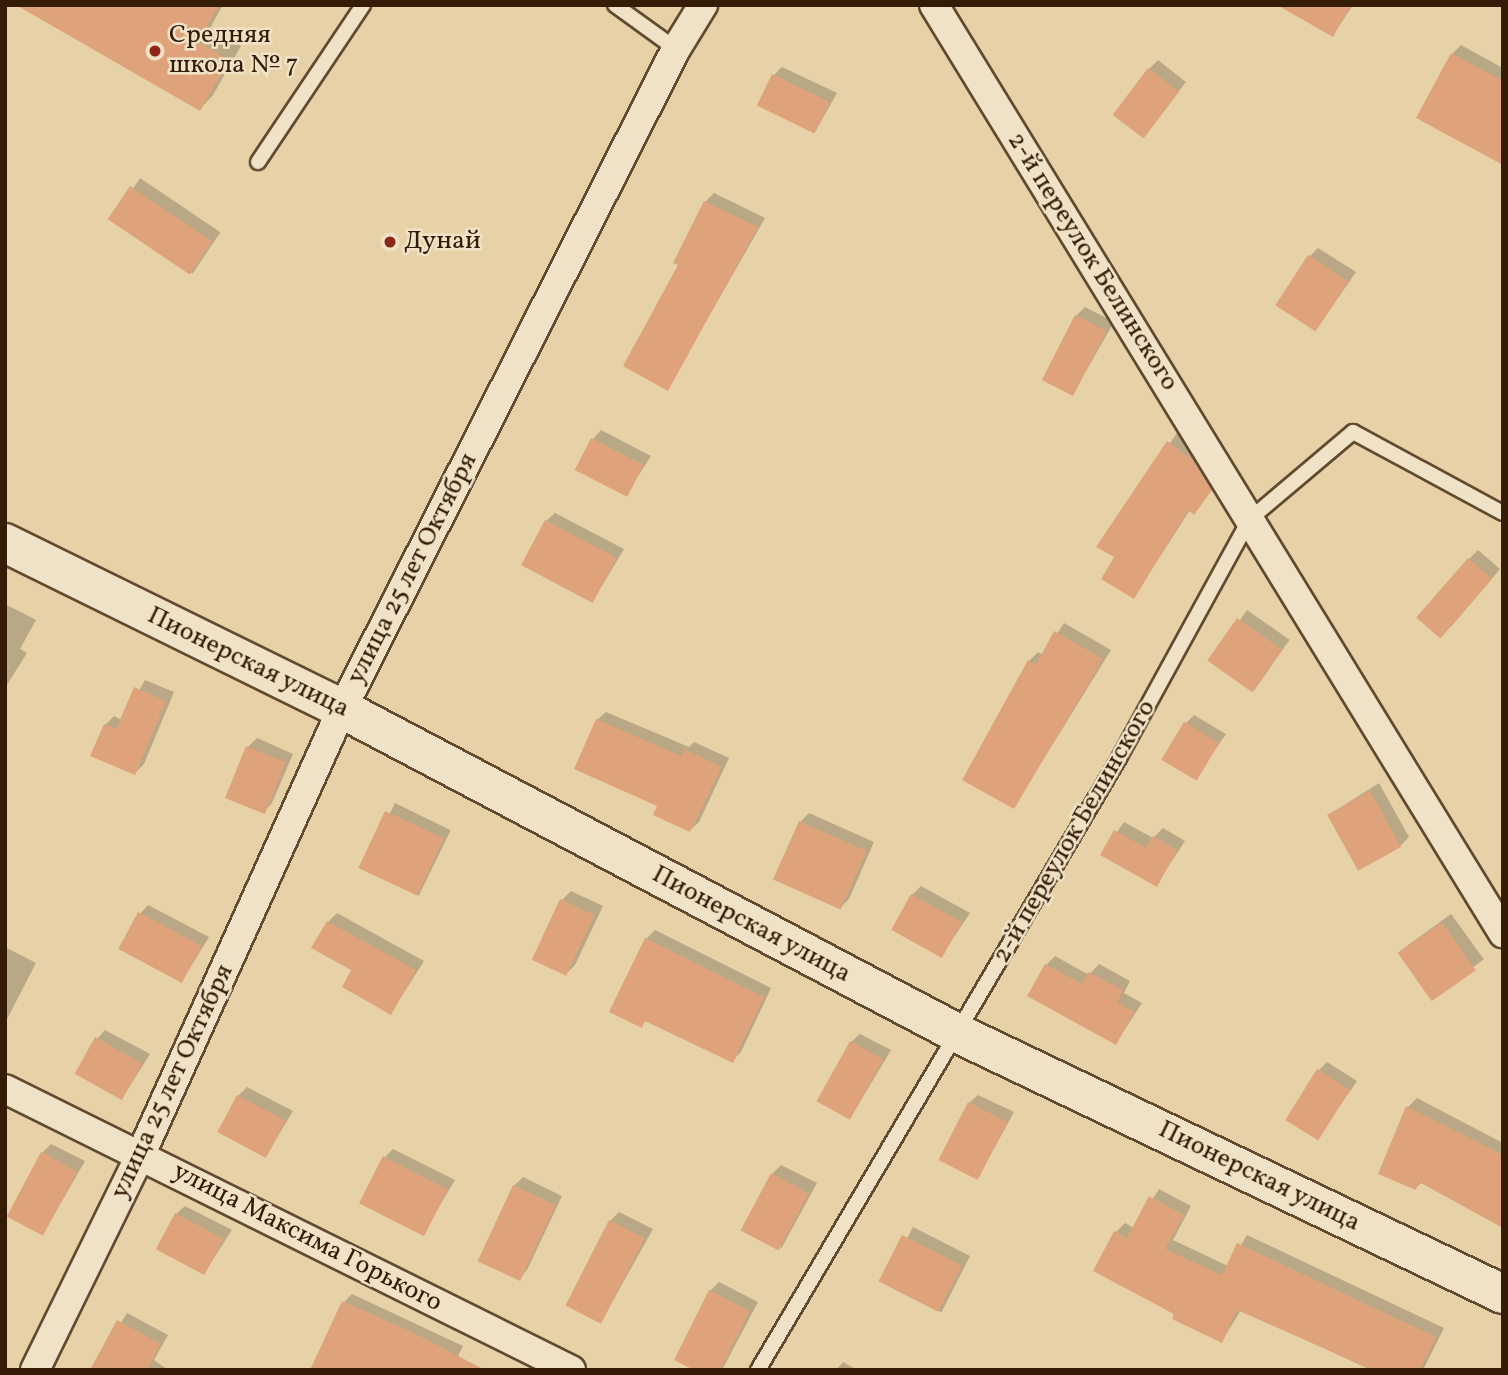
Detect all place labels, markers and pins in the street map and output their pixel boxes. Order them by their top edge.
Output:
place label: Средняя школа № 7 [169,20,298,82]
marker: Средняя школа № 7 [147,43,163,59]
place label: Дунай [404,226,481,258]
marker: Дунай [382,234,398,250]

